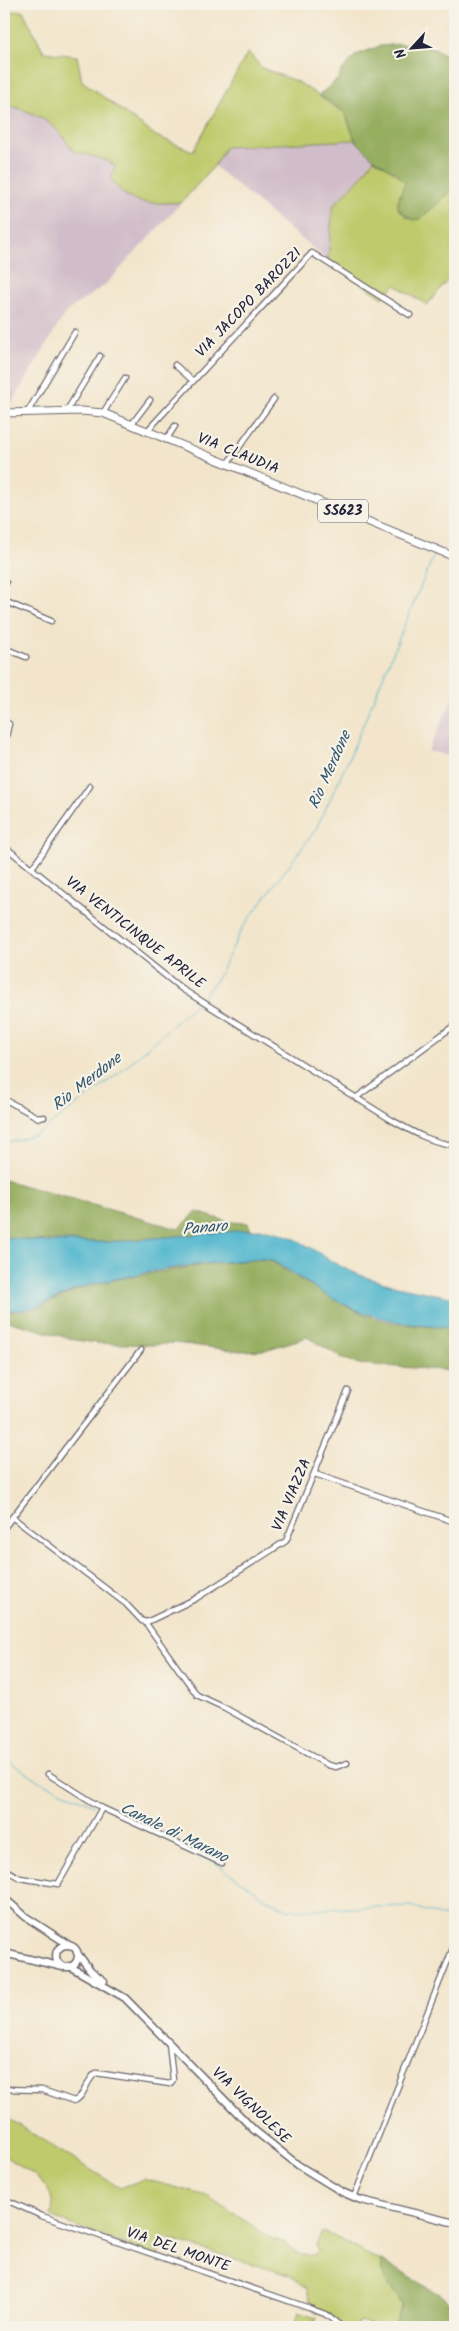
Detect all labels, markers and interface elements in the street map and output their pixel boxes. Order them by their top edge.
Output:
north arrow [386,22,436,72]
text: N [389,44,413,62]
street label: VIA JACOPO BAROZZI [190,242,308,364]
street label: VIA CLAUDIA [193,427,283,481]
road number: SS623 [318,500,368,522]
water label: Rio Merdone [302,725,359,813]
street label: VIA VENTICINQUE APRILE [60,871,211,996]
water label: Rio Merdone [47,1046,129,1117]
water label: Panaro [182,1213,230,1242]
street label: VIA VIAZZA [266,1455,318,1535]
water label: Canale di Marano [116,1796,234,1871]
street label: VIA VIGNOLESE [206,2062,297,2151]
street label: VIA DEL MONTE [123,2221,234,2279]

